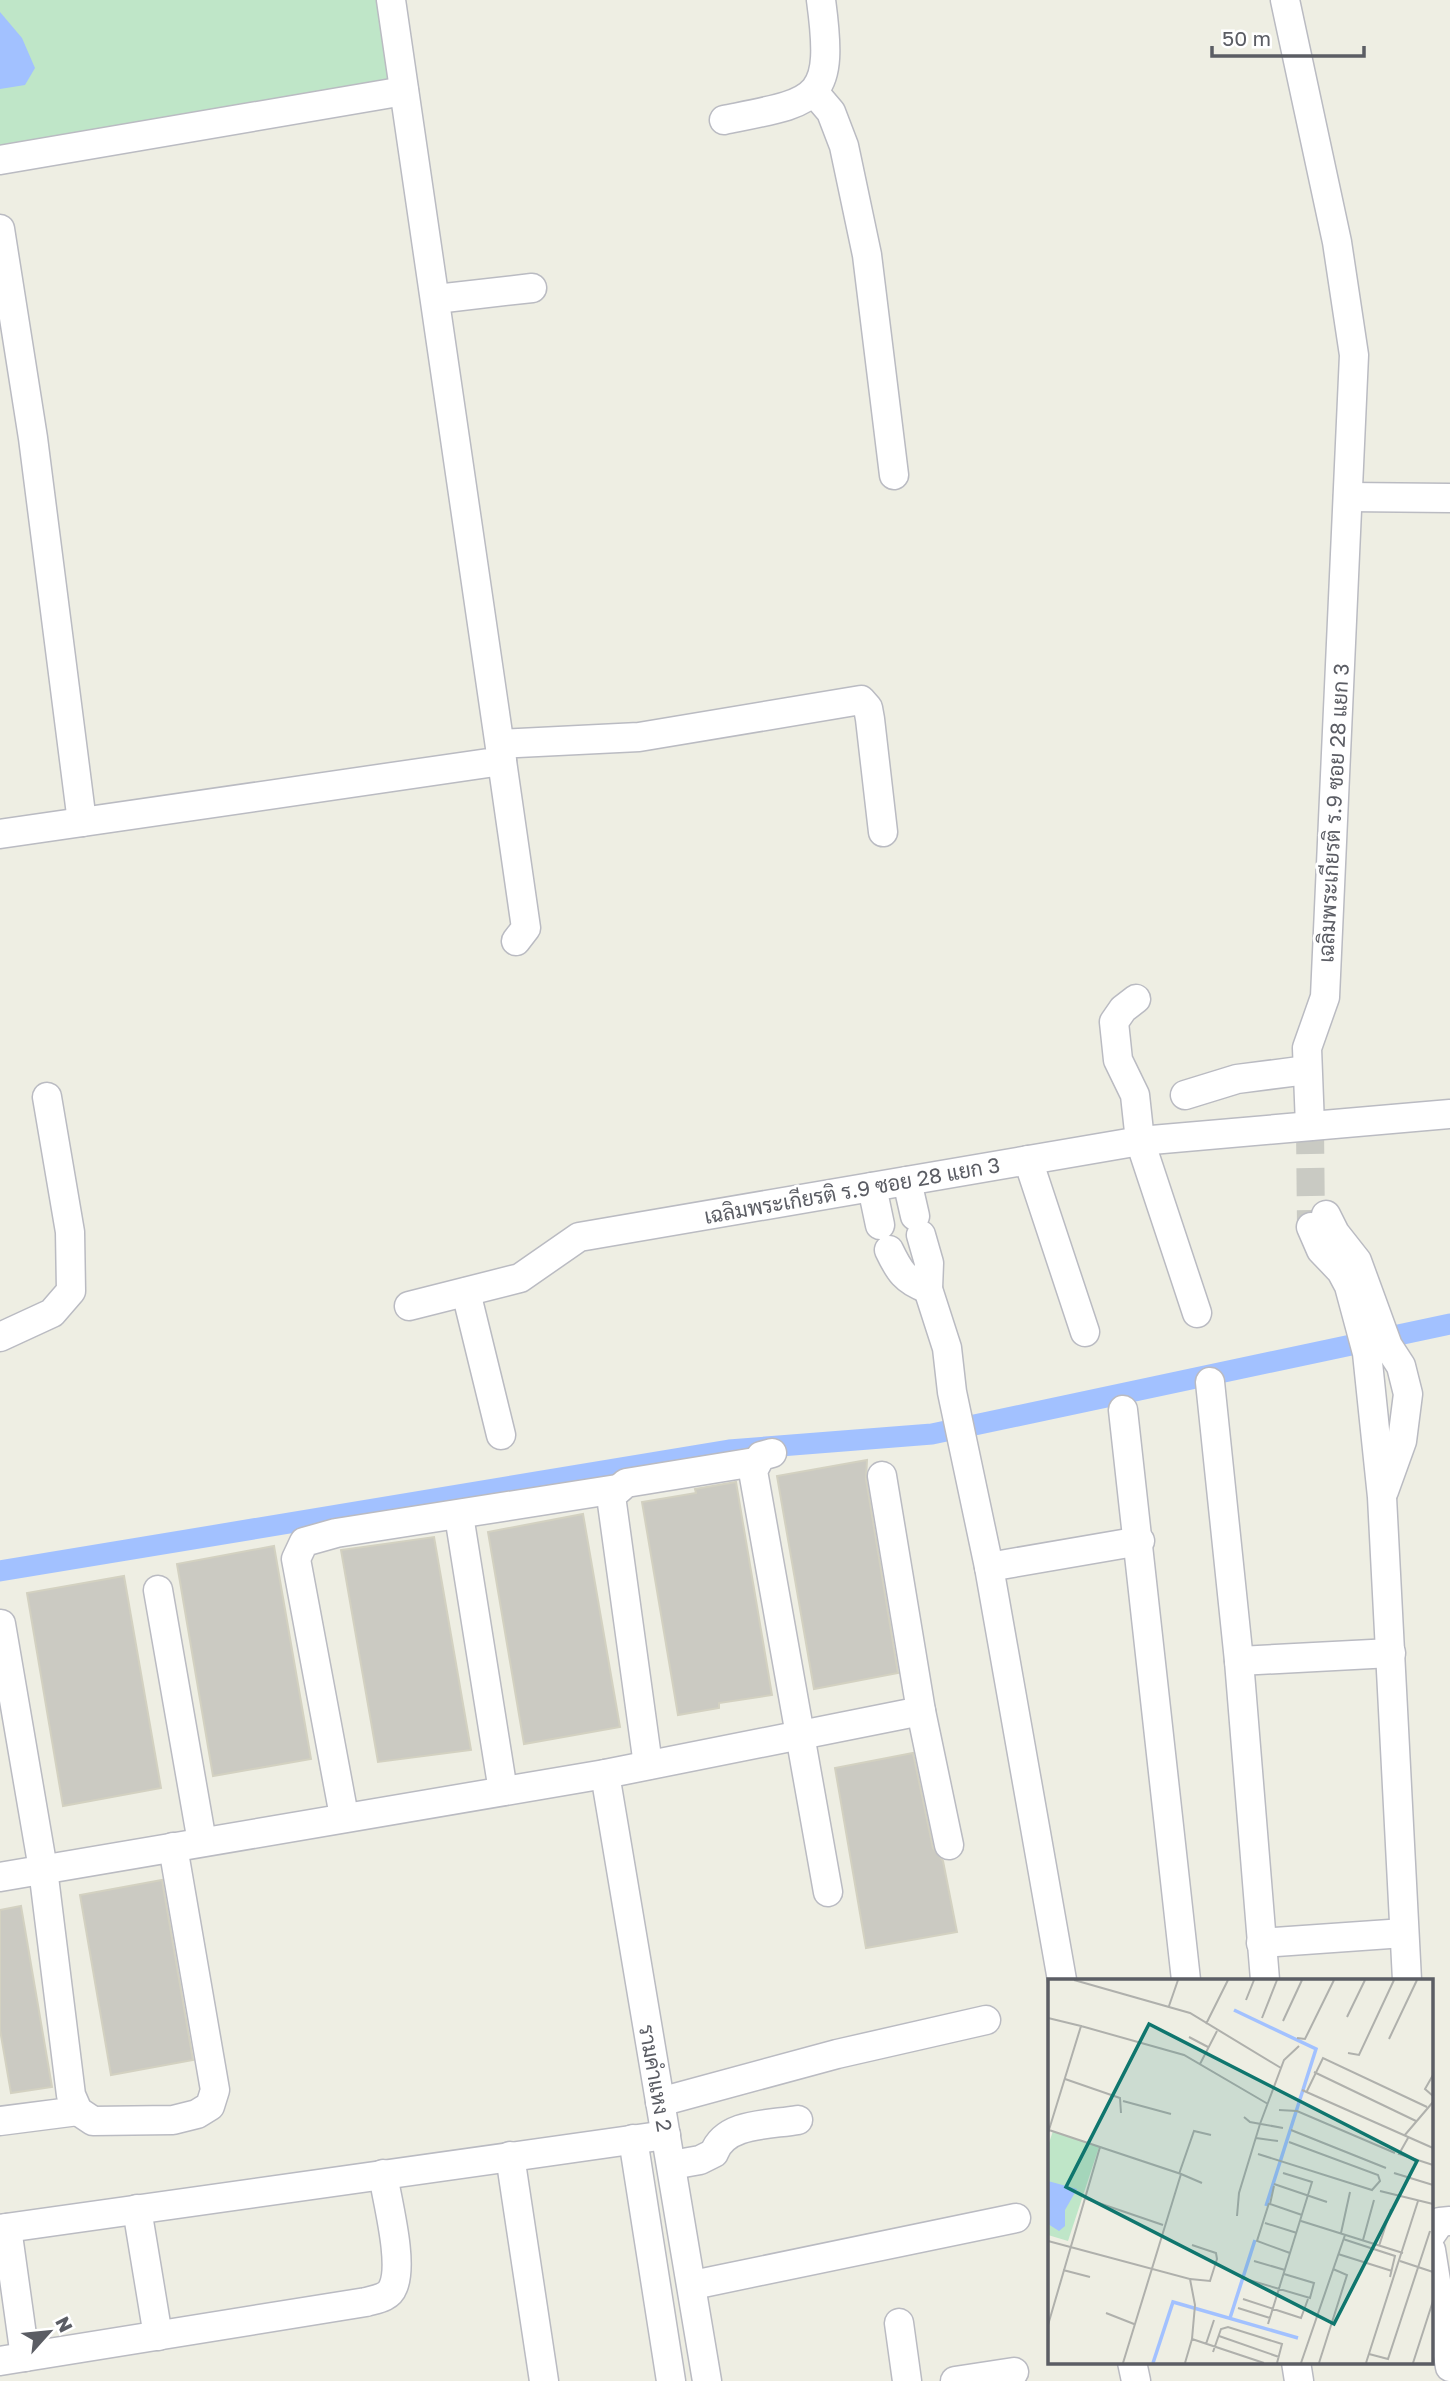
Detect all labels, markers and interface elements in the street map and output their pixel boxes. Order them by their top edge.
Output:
scale bar [1212,14,1364,58]
text: 50 m [1222,25,1271,51]
street label: เฉลิมพระเกียรติ ร.9 ซอย 28 แยก 3 [1312,663,1354,963]
street label: เฉลิมพระเกียรติ ร.9 ซอย 28 แยก 3 [702,1151,1002,1229]
inset map [1048,1979,1432,2364]
street label: รามคำแหง 2 [634,2022,678,2134]
north arrow [14,2297,84,2367]
text: N [51,2312,78,2336]

